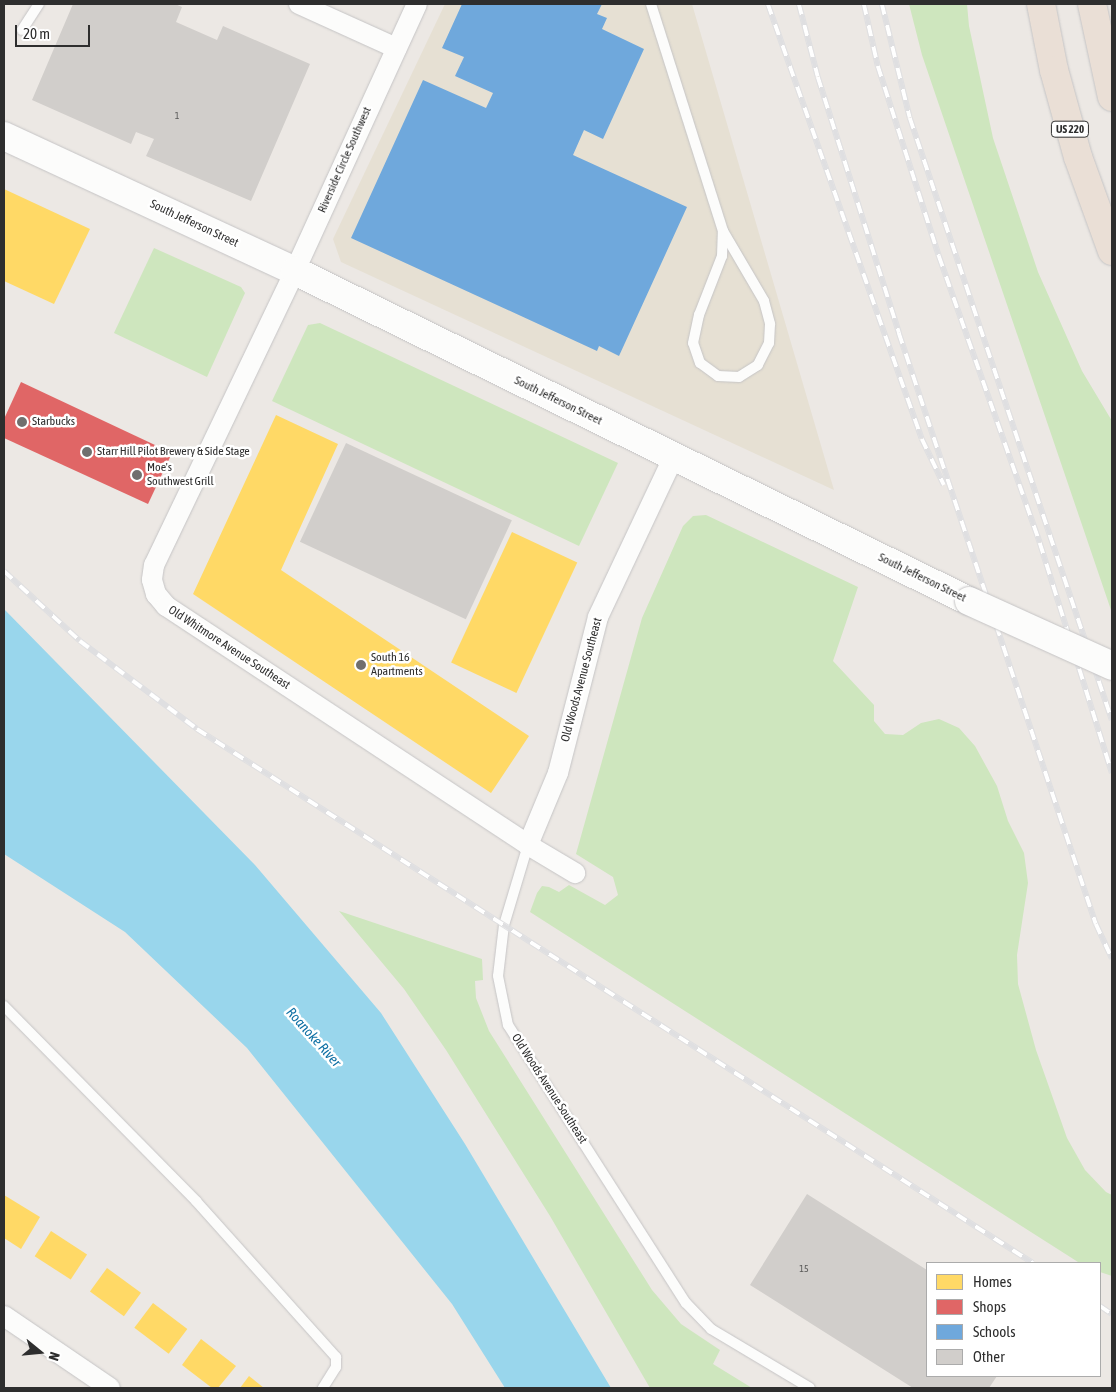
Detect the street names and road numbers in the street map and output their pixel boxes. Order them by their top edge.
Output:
street label: Riverside Circle Southwest [315,105,375,215]
road number: US 220 [1050,120,1090,138]
street label: South Jefferson Street [148,197,240,251]
street label: South Jefferson Street [512,374,604,428]
street label: South Jefferson Street [876,551,968,605]
street label: Old Whitmore Avenue Southeast [165,603,293,693]
street label: Old Woods Avenue Southeast [558,616,606,744]
street label: Old Woods Avenue Southeast [508,1031,590,1147]

